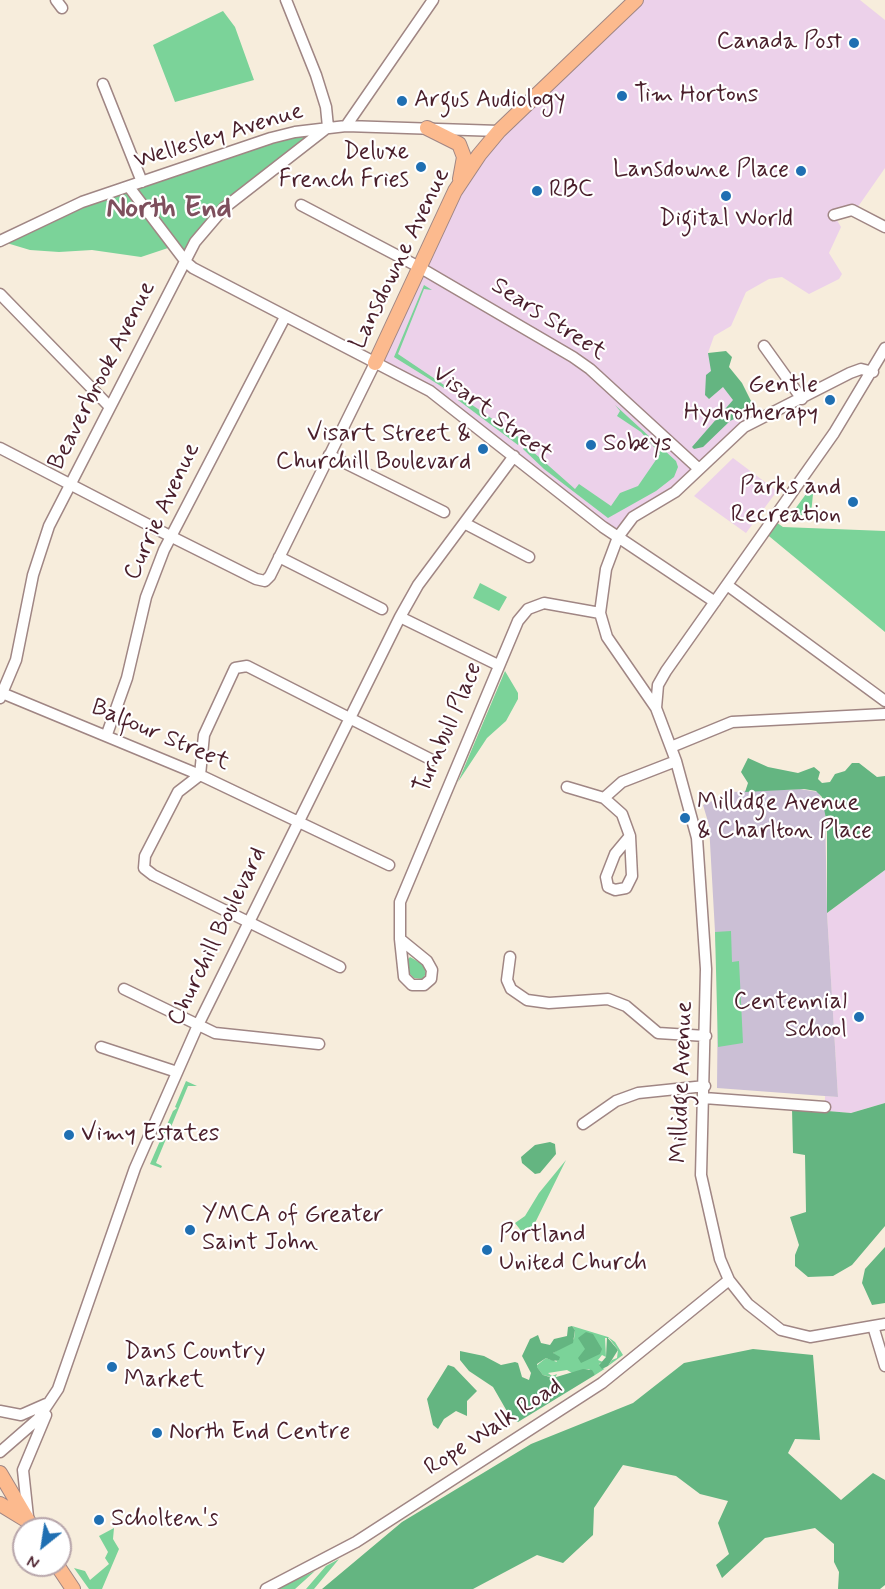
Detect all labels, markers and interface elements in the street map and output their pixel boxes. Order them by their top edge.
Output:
place label: Canada Post [716,29,842,57]
marker: Canada Post [847,36,861,50]
place label: Tim Hortons [634,82,758,110]
place label: Argus Audiology [414,87,565,115]
marker: Tim Hortons [615,89,629,103]
marker: Argus Audiology [395,94,409,108]
street label: Wellesley Avenue [131,98,307,176]
place label: Deluxe French Fries [279,139,409,195]
place label: Lansdowne Place [613,157,789,185]
marker: Deluxe French Fries [414,160,428,174]
street label: Lansdowne Avenue [345,164,457,354]
marker: Lansdowne Place [794,164,808,178]
place label: RBC [549,177,593,205]
marker: RBC [530,184,544,198]
marker: Digital World [719,189,733,203]
district label: North End [106,192,232,228]
place label: Digital World [659,206,793,234]
street label: Sears Street [485,272,611,368]
street label: Beaverbrook Avenue [43,277,163,475]
street label: Visart Street [426,360,558,470]
place label: Gentle Hydrotherapy [684,372,818,428]
marker: Gentle Hydrotherapy [823,393,837,407]
place label: Visart Street & Churchill Boulevard [276,421,471,477]
place label: Sobeys [603,431,672,459]
marker: Sobeys [584,438,598,452]
street label: Currie Avenue [119,439,207,585]
marker: Visart Street & Churchill Boulevard [476,442,490,456]
place label: Parks and Recreation [731,474,841,530]
marker: Parks and Recreation [846,495,860,509]
street label: Turnbull Place [408,658,490,798]
street label: Balfour Street [86,694,234,778]
place label: Millidge Avenue & Charlton Place [697,790,872,846]
marker: Millidge Avenue & Charlton Place [678,811,692,825]
street label: Churchill Boulevard [162,843,274,1031]
place label: Centennial School [733,989,847,1045]
street label: Millidge Avenue [666,1001,700,1163]
marker: Centennial School [852,1010,866,1024]
place label: Vimy Estates [81,1121,220,1149]
marker: Vimy Estates [62,1128,76,1142]
place label: YMCA of Greater Saint John [202,1202,384,1258]
place label: Portland United Church [499,1222,647,1278]
marker: YMCA of Greater Saint John [183,1223,197,1237]
marker: Portland United Church [480,1243,494,1257]
place label: Dans Country Market [124,1339,265,1395]
marker: Dans Country Market [105,1360,119,1374]
street label: Rope Walk Road [420,1373,568,1483]
place label: North End Centre [169,1419,350,1447]
marker: North End Centre [150,1426,164,1440]
place label: Scholten's [111,1506,218,1534]
marker: Scholten's [92,1513,106,1527]
north arrow [12,1517,72,1577]
text: N [24,1550,44,1573]

